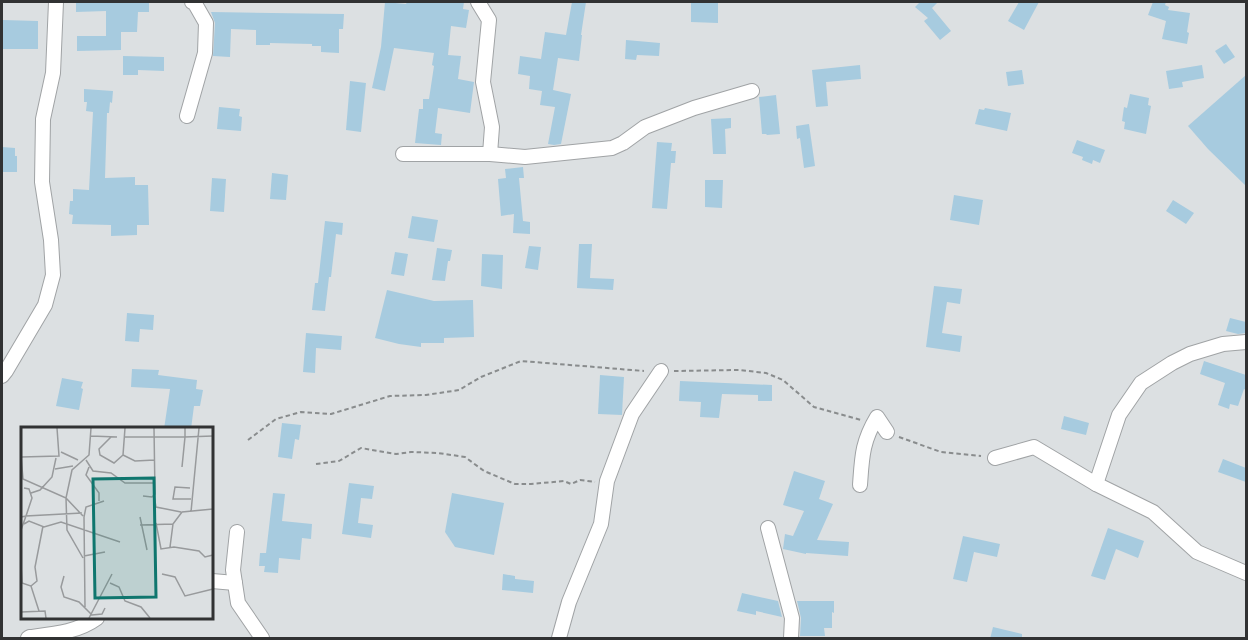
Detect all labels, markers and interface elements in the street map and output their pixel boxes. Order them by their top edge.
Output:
inset map [21,427,213,619]

